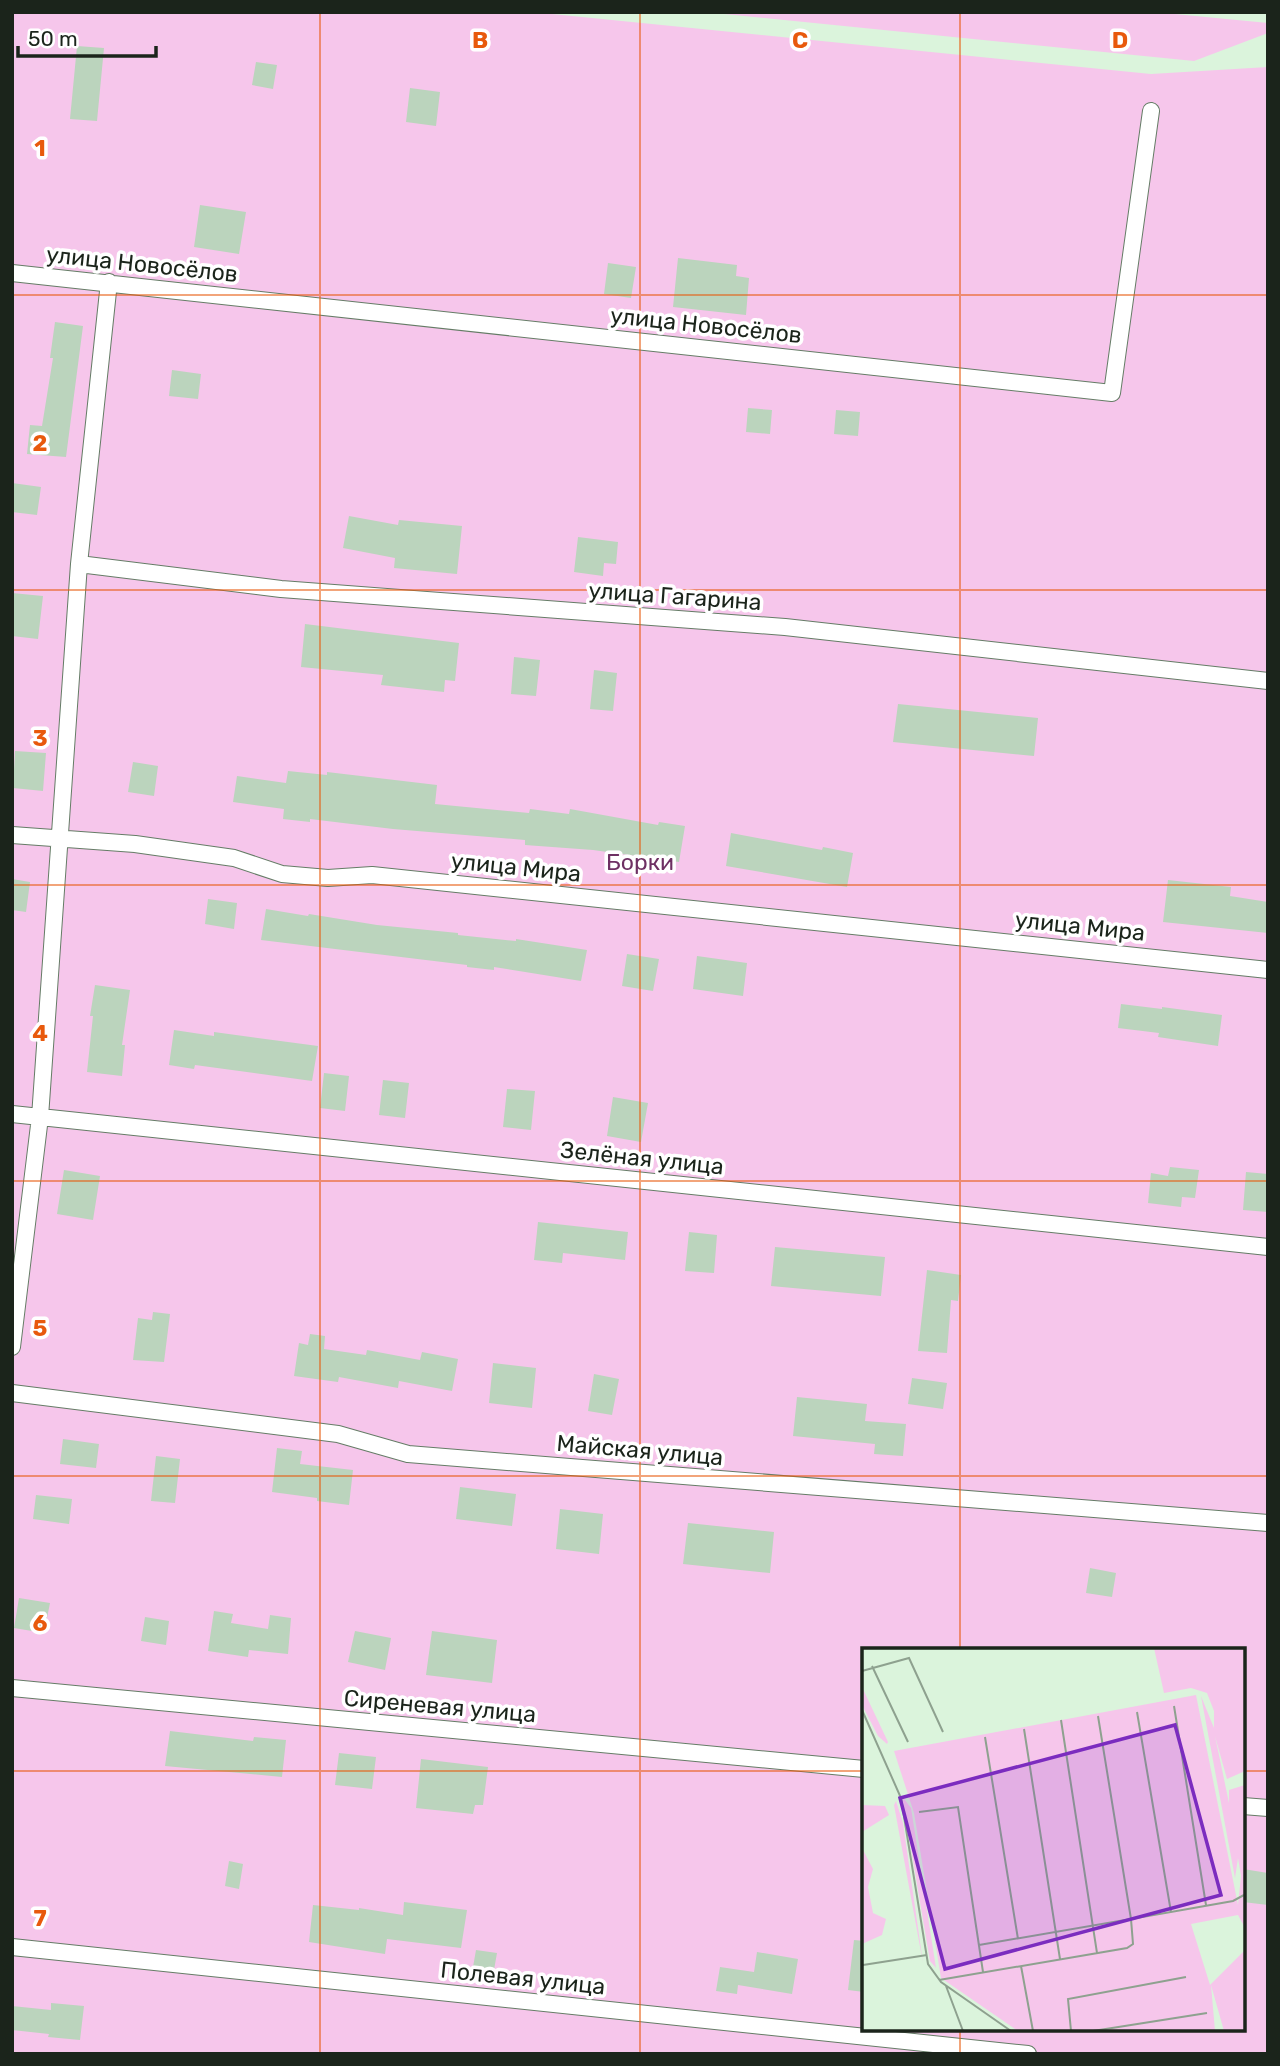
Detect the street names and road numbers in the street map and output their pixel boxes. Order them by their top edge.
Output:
street label: улица Новосёлов [45,240,239,288]
street label: улица Новосёлов [609,301,803,349]
street label: улица Гагарина [587,576,763,616]
street label: улица Мира [450,846,582,888]
street label: улица Мира [1014,905,1146,947]
street label: Зелёная улица [559,1135,725,1181]
street label: Майская улица [556,1429,724,1471]
street label: Сиреневая улица [343,1684,537,1728]
street label: Полевая улица [439,1955,607,2001]

